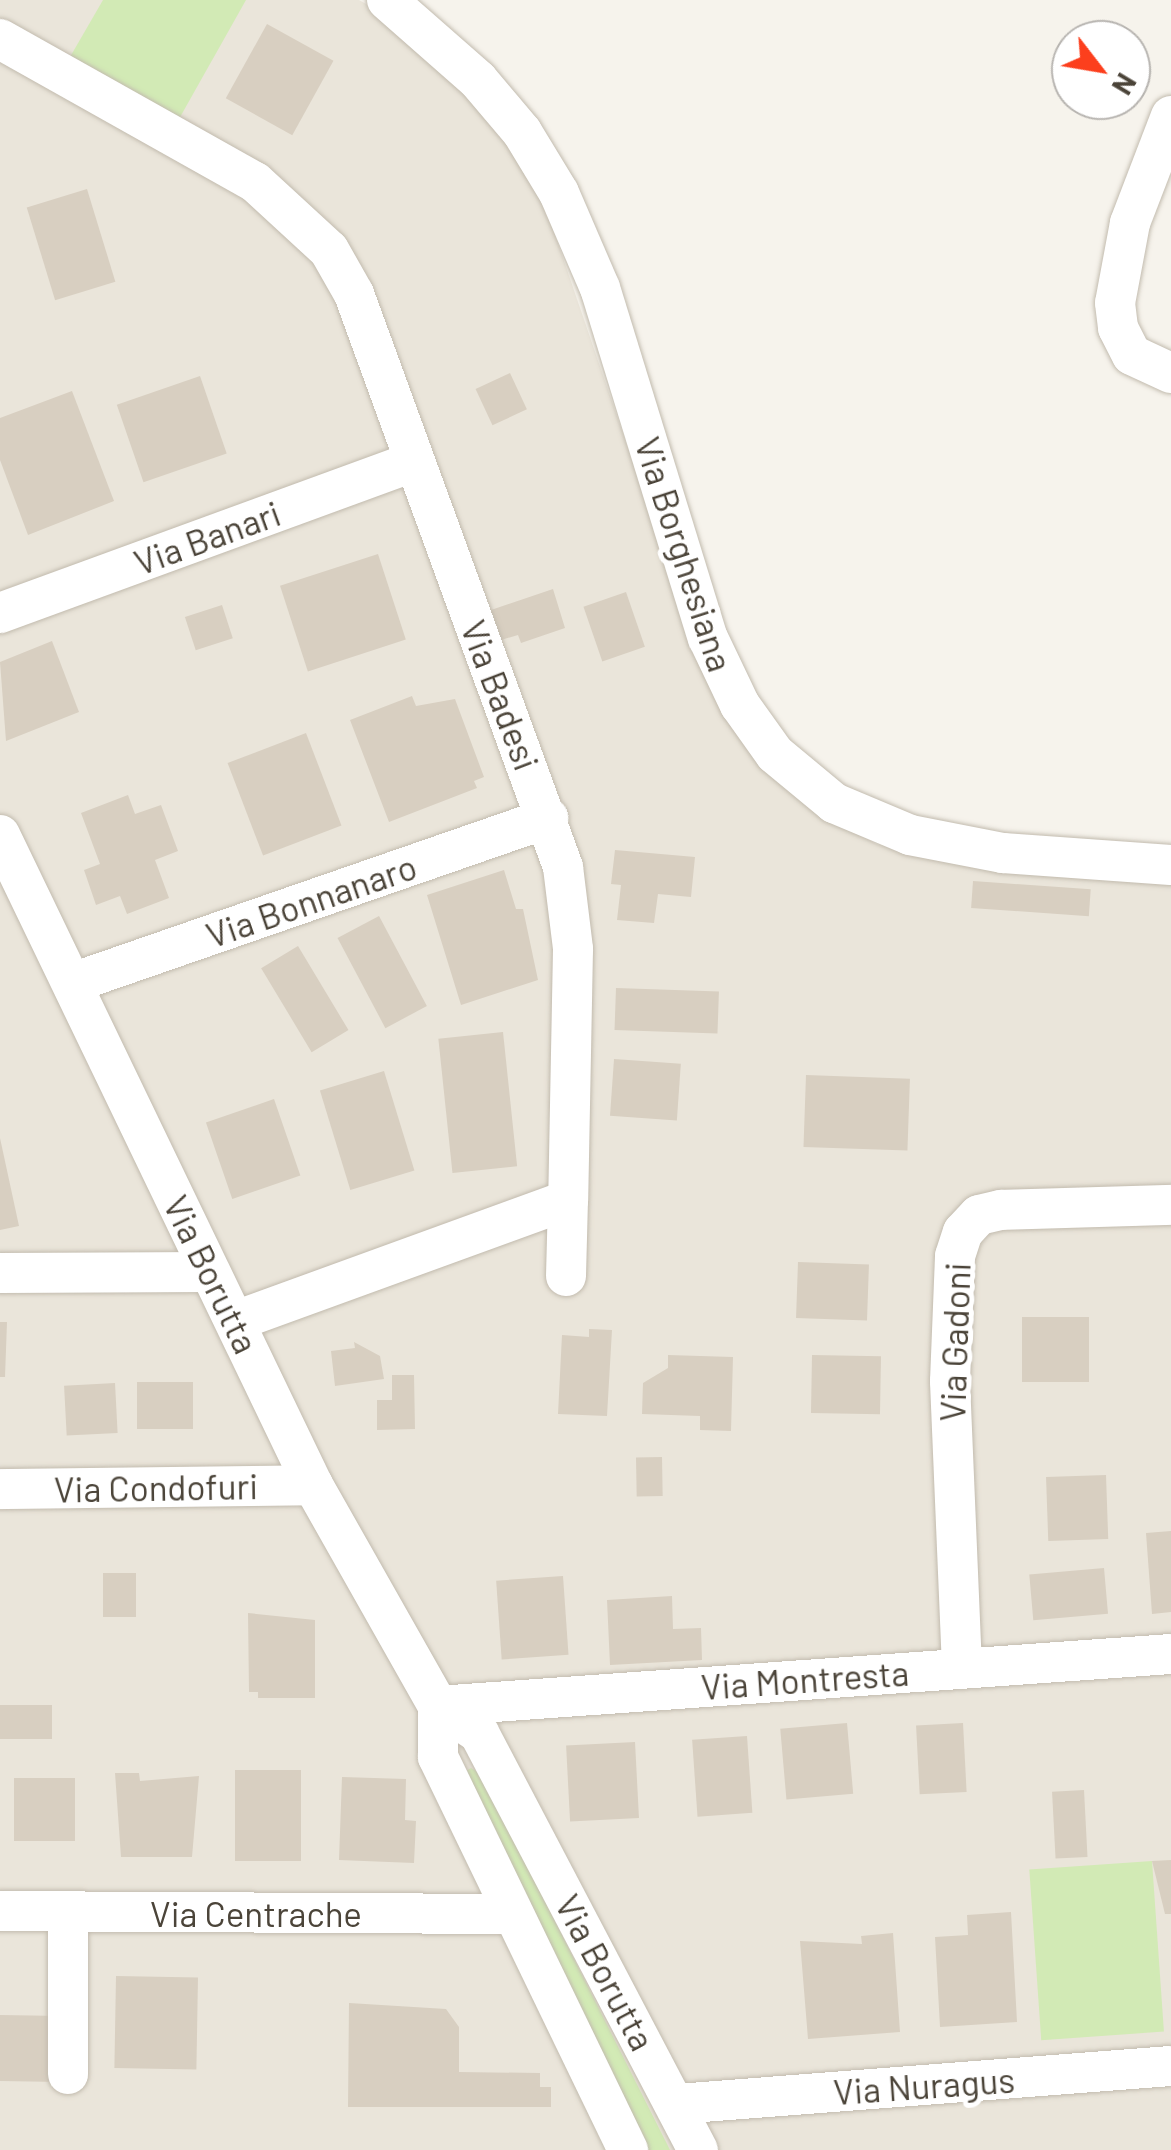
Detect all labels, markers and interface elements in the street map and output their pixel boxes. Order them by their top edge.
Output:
north arrow [1051,20,1151,120]
text: N [1106,68,1144,101]
street label: Via Borghesiana [627,432,743,676]
street label: Via Banari [128,491,286,583]
street label: Via Badesi [453,614,549,776]
street label: Via Bonnanaro [200,844,422,956]
street label: Via Borutta [156,1188,268,1360]
street label: Via Gadoni [930,1262,978,1422]
street label: Via Condofuri [54,1464,258,1510]
street label: Via Montresta [700,1651,910,1707]
street label: Via Borutta [547,1887,665,2057]
street label: Via Centrache [150,1892,362,1934]
street label: Via Nuragus [832,2058,1016,2112]

